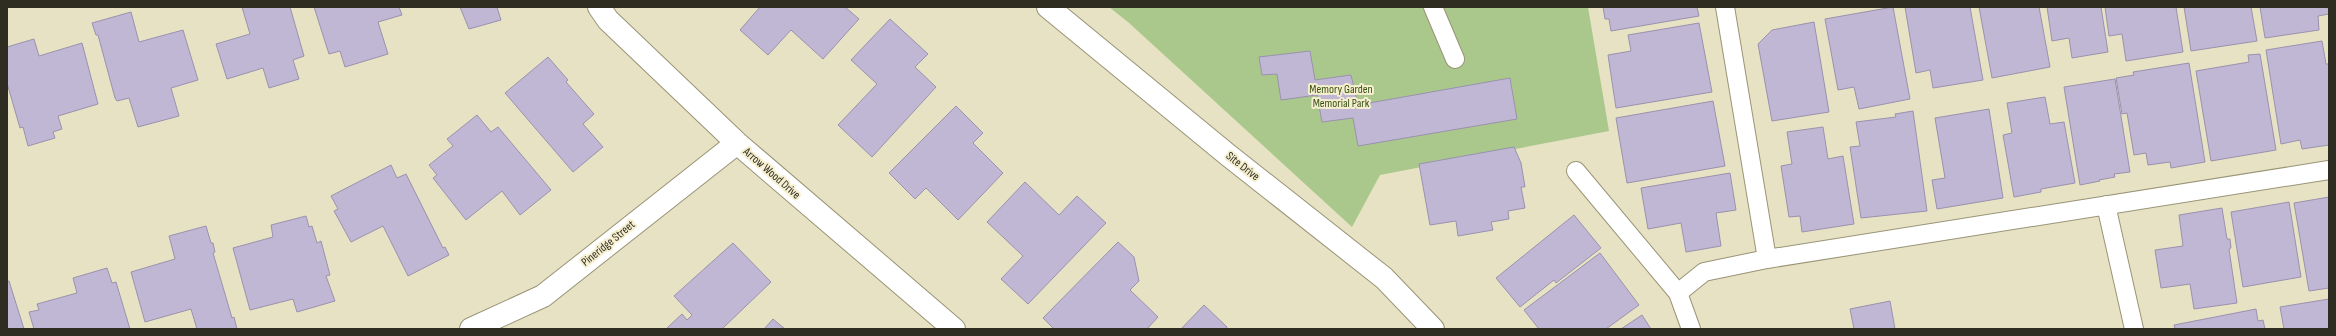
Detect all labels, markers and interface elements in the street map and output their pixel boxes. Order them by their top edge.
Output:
park label: Memory Garden Memorial Park [1309,82,1373,111]
street label: Arrow Wood Drive [739,144,804,202]
street label: Site Drive [1223,149,1263,184]
street label: Pineridge Street [578,217,638,270]

